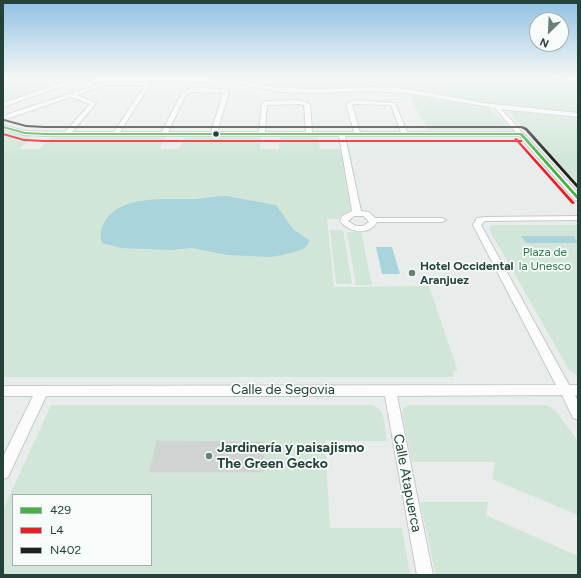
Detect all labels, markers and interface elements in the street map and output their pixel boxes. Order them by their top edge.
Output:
north arrow [529,12,569,52]
text: N [538,35,551,50]
unlabelled marker [211,129,221,139]
park label: Plaza de la Unesco [519,245,571,273]
place label: Hotel Occidental Aranjuez [420,259,514,287]
marker: Hotel Occidental Aranjuez [407,268,417,278]
street label: Calle de Segovia [231,382,335,398]
street label: Calle Atapuerca [389,433,425,533]
place label: Jardinería y paisajismo The Green Gecko [217,440,365,472]
marker: Jardinería y paisajismo The Green Gecko [204,451,214,461]
legend [12,494,152,566]
text: 429 [50,503,71,517]
text: L4 [50,523,64,537]
text: N402 [50,543,81,557]

